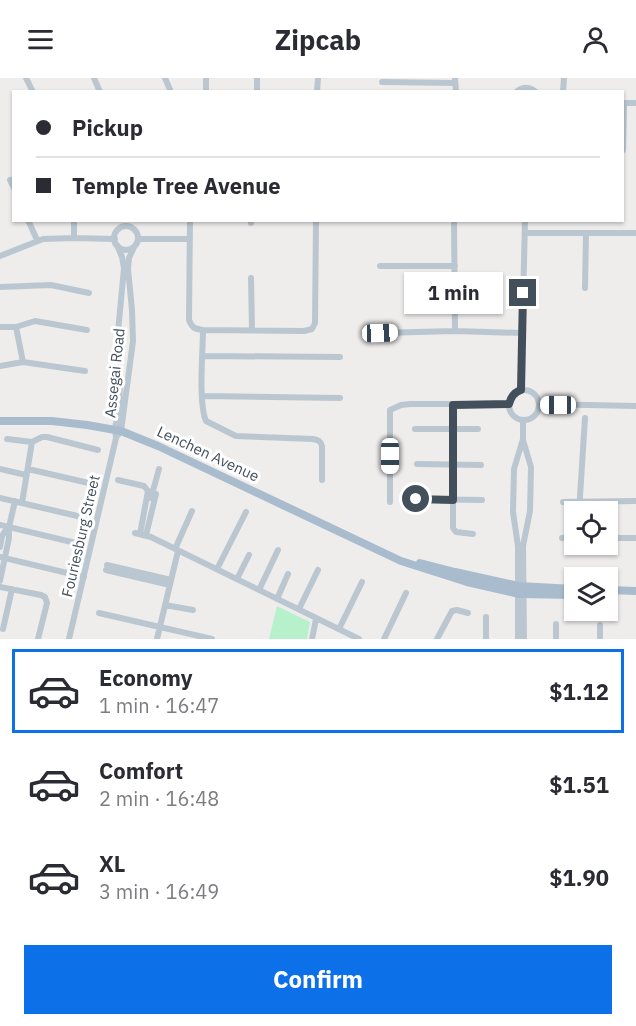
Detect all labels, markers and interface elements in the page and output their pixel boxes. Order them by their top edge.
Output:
text: Zipcab [275,22,361,57]
icon: menu [24,23,57,56]
icon: person [579,23,612,56]
text: Pickup [72,113,143,142]
text: Temple Tree Avenue [72,171,281,200]
callout: 1 min [403,272,502,314]
text: 1 min [427,279,480,306]
route end [509,279,536,306]
car [362,323,398,343]
street label: Assegai Road [100,327,129,419]
car [540,396,576,414]
street label: Lenchen Avenue [154,422,262,486]
car [381,438,399,474]
street label: Fouriesburg Street [57,473,104,599]
route start [402,485,429,512]
map controls [564,501,618,621]
button: locate [564,501,618,555]
button: layers [564,567,618,621]
text: Economy [99,663,193,692]
icon: car [27,664,81,718]
text: $1.12 [549,677,609,706]
text: 1 min · 16:47 [99,692,219,719]
text: Comfort [99,756,183,785]
icon: car [27,757,81,811]
text: $1.51 [549,770,609,799]
text: 2 min · 16:48 [99,785,219,812]
text: XL [99,849,125,878]
icon: car [27,850,81,904]
text: $1.90 [549,863,609,892]
text: 3 min · 16:49 [99,878,219,905]
button: Confirm [24,945,612,1014]

